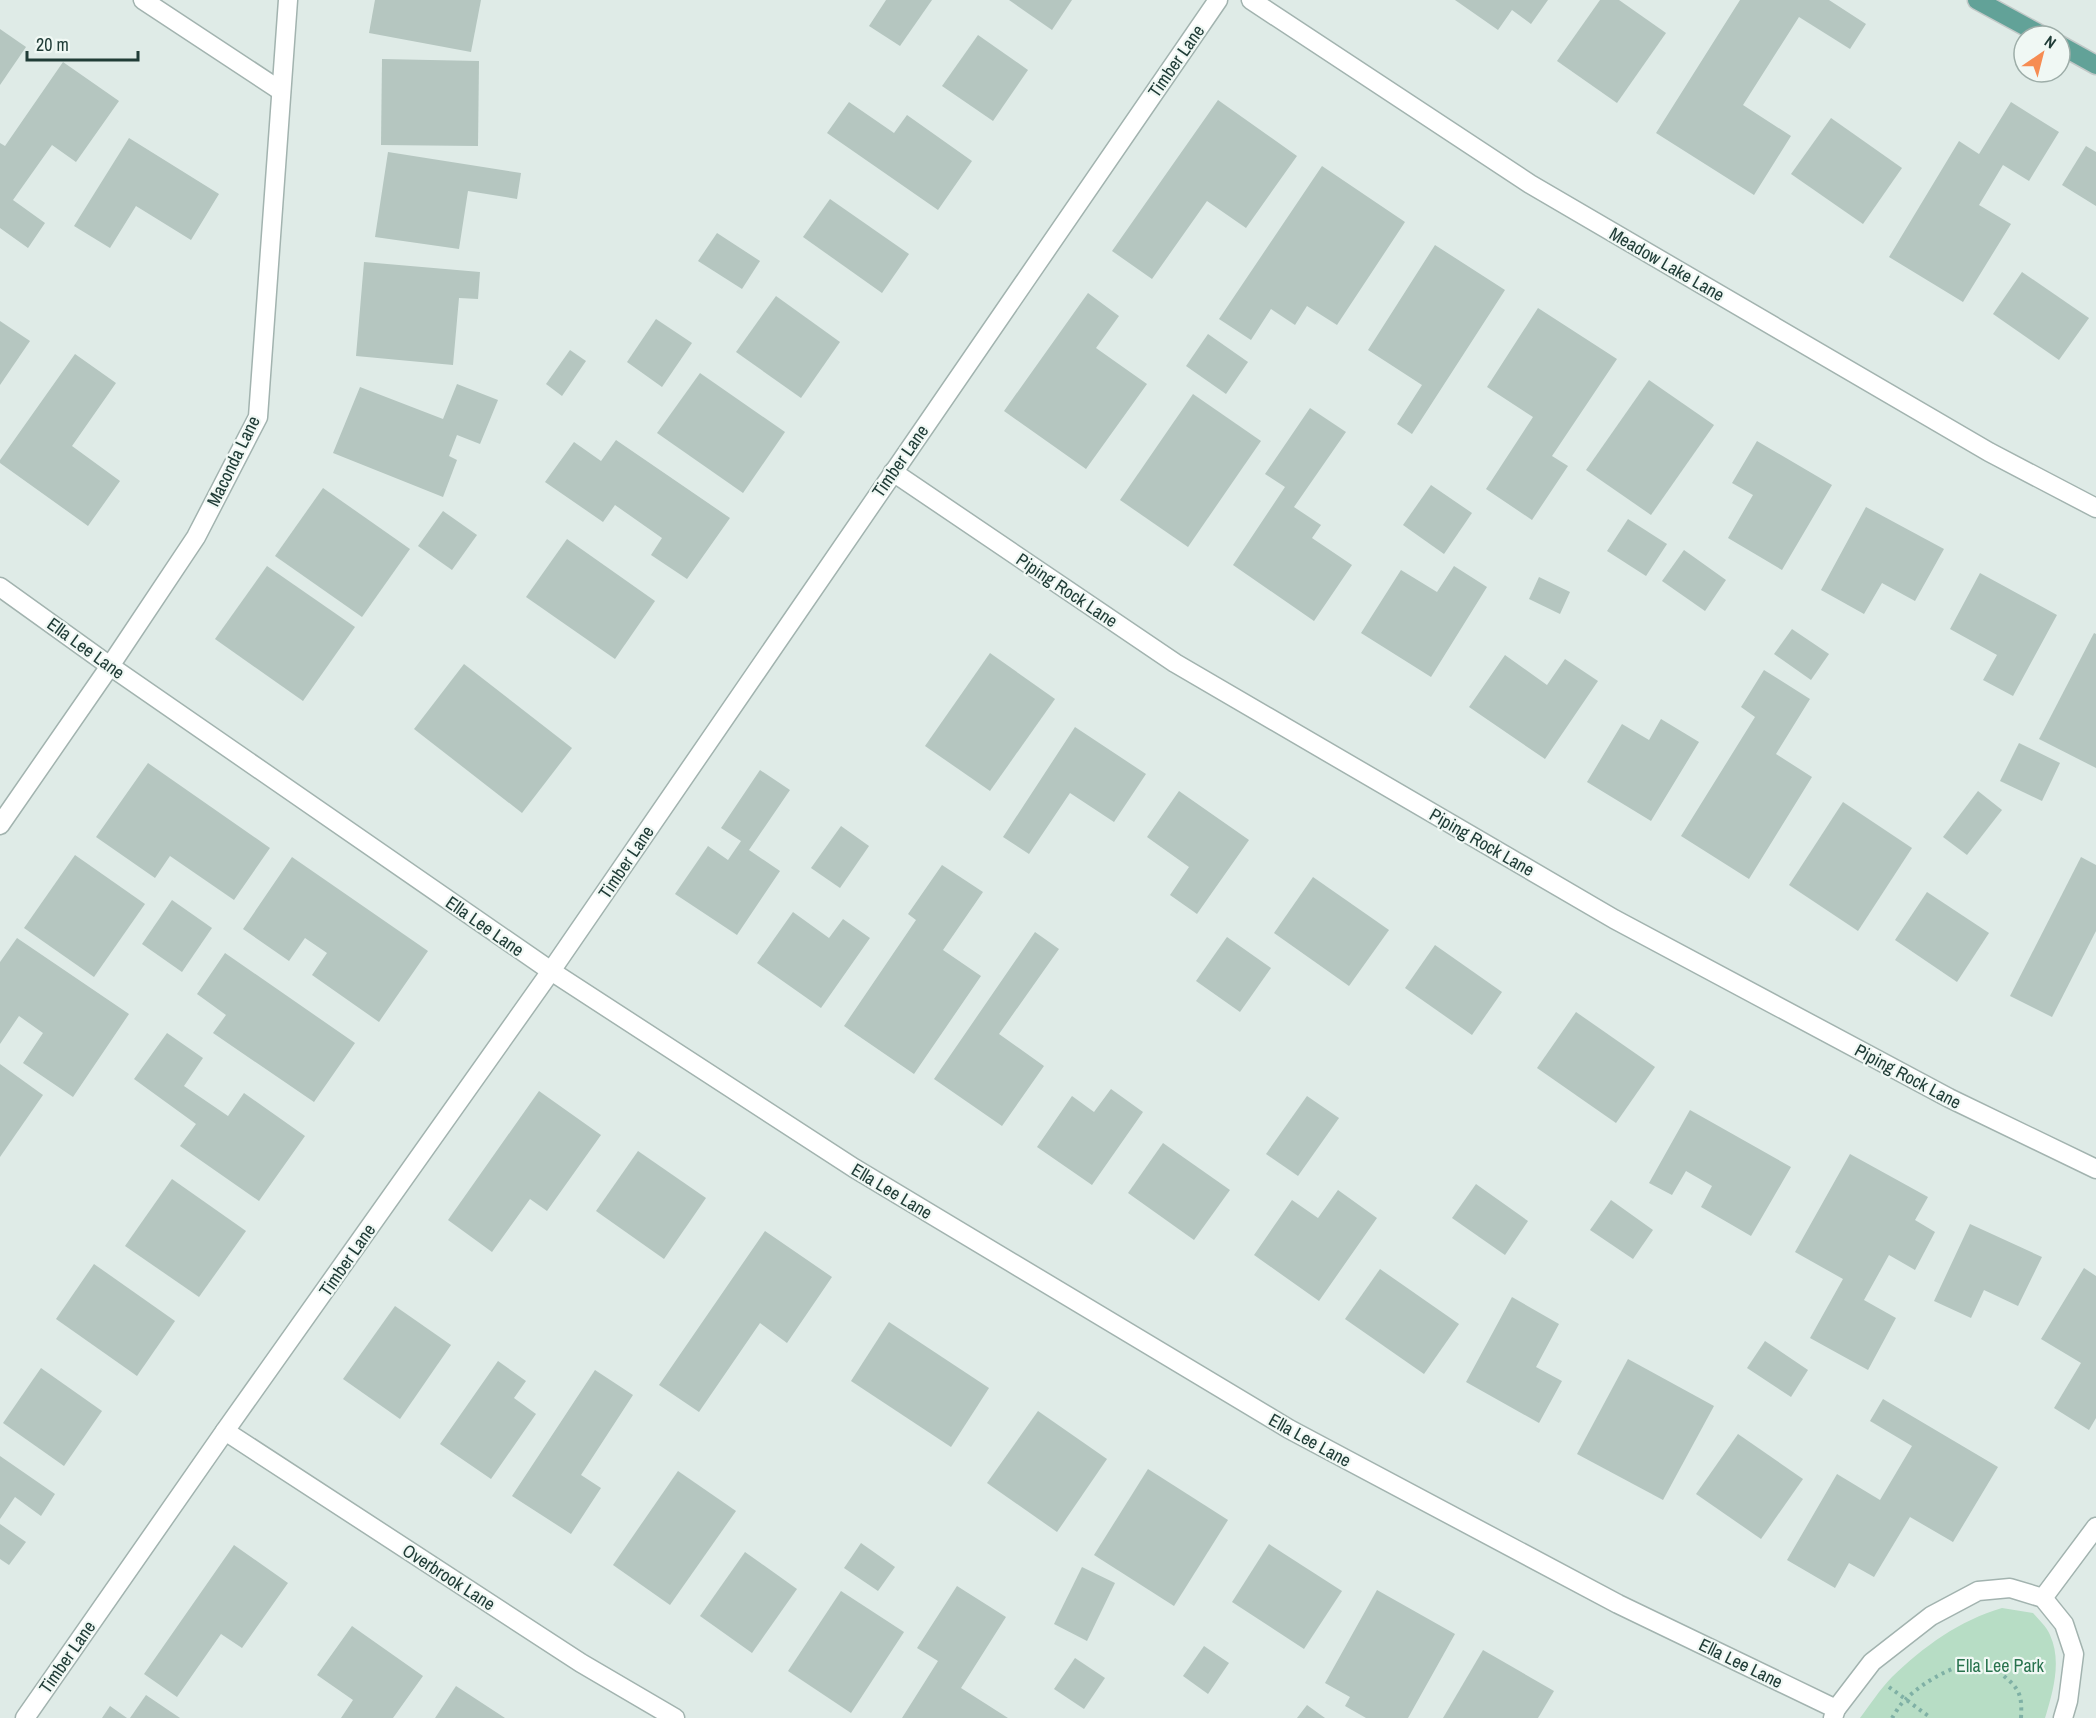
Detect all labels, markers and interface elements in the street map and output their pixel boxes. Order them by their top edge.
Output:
street label: Timber Lane [1142,20,1210,102]
scale bar [27,24,138,62]
north arrow [2012,24,2072,84]
text: N [2040,30,2061,53]
text: 20 m [36,32,69,57]
street label: Meadow Lake Lane [1605,221,1729,307]
street label: Maconda Lane [200,412,266,510]
street label: Timber Lane [866,420,934,502]
street label: Piping Rock Lane [1011,547,1123,633]
street label: Ella Lee Lane [42,611,130,685]
street label: Piping Rock Lane [1425,802,1539,882]
street label: Timber Lane [592,820,660,904]
street label: Ella Lee Lane [441,890,529,962]
street label: Piping Rock Lane [1850,1037,1966,1115]
street label: Ella Lee Lane [847,1157,937,1225]
street label: Timber Lane [313,1219,381,1301]
street label: Ella Lee Lane [1264,1407,1356,1473]
street label: Overbrook Lane [398,1538,500,1616]
street label: Timber Lane [33,1616,101,1698]
street label: Ella Lee Lane [1695,1632,1787,1694]
park label: Ella Lee Park [1956,1653,2045,1678]

